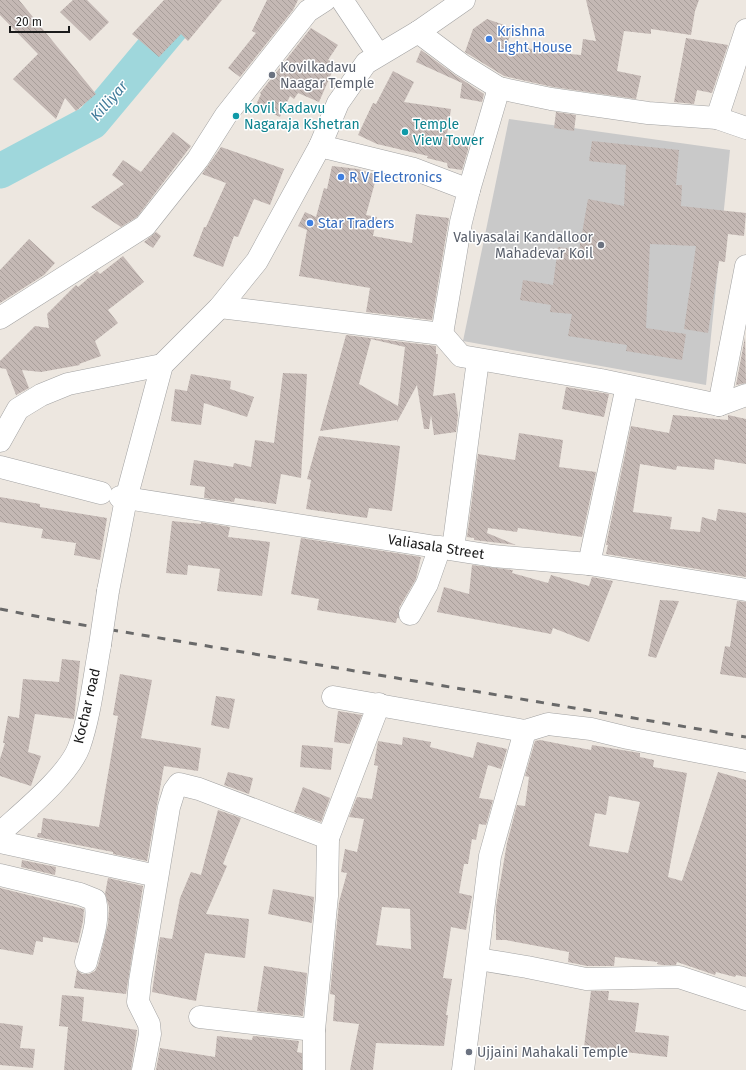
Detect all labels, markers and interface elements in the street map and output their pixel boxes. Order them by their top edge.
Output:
scale bar [10,8,69,34]
text: 20 m [16,15,42,29]
place label: Krishna Light House [497,23,572,56]
marker: Krishna Light House [484,34,494,44]
place label: Kovilkadavu Naagar Temple [280,59,374,92]
marker: Kovilkadavu Naagar Temple [267,70,277,80]
water label: Killiyar [87,76,132,125]
place label: Kovil Kadavu Nagaraja Kshetran [244,100,360,133]
marker: Kovil Kadavu Nagaraja Kshetran [231,111,241,121]
place label: Temple View Tower [413,116,484,149]
marker: Temple View Tower [400,127,410,137]
place label: R V Electronics [349,169,442,186]
marker: R V Electronics [336,172,346,182]
place label: Star Traders [318,215,395,232]
marker: Star Traders [305,218,315,228]
place label: Valiyasalai Kandalloor Mahadevar Koil [453,229,594,262]
marker: Valiyasalai Kandalloor Mahadevar Koil [596,240,606,250]
street label: Valiasala Street [387,531,486,563]
street label: Kochar road [70,667,104,745]
place label: Ujjaini Mahakali Temple [477,1044,628,1061]
marker: Ujjaini Mahakali Temple [464,1047,474,1057]

